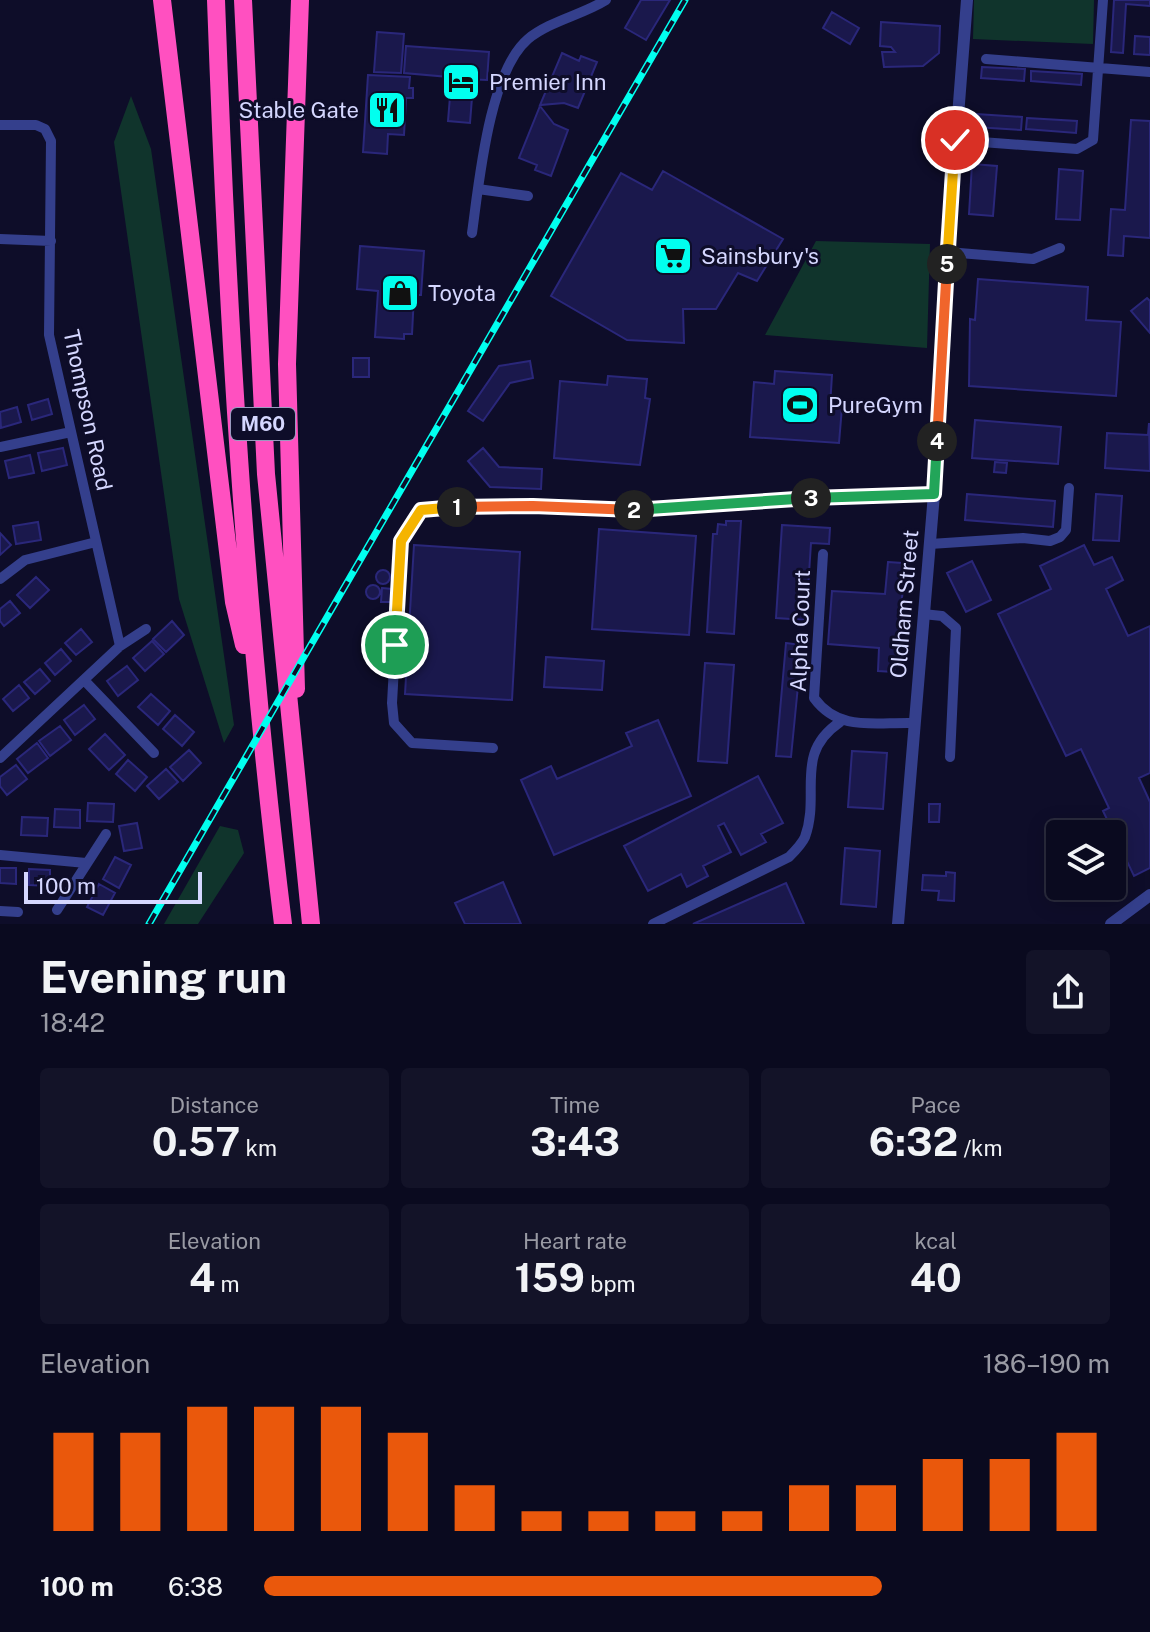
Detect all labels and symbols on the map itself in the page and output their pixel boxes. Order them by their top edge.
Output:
hotel icon: Premier Inn [440,61,482,103]
place label: Premier Inn [489,69,606,95]
restaurant icon: Stable Gate [366,89,408,131]
place label: Stable Gate [239,97,359,123]
pin [921,106,989,174]
supermarket icon: Sainsbury's [652,235,694,277]
place label: Sainsbury's [701,243,819,269]
pin: 5 [927,244,967,284]
shop icon: Toyota [379,272,421,314]
place label: Toyota [428,280,496,306]
street label: Thompson Road [58,327,118,493]
sports icon: PureGym [779,384,821,426]
place label: PureGym [828,392,923,418]
road number: M60 [231,408,295,440]
pin: 4 [917,421,957,461]
pin: 3 [791,478,831,518]
pin: 1 [437,487,477,527]
pin: 2 [614,490,654,530]
street label: Oldham Street [885,529,923,679]
street label: Alpha Court [785,569,815,693]
pin [361,611,429,679]
scale bar [24,868,202,904]

